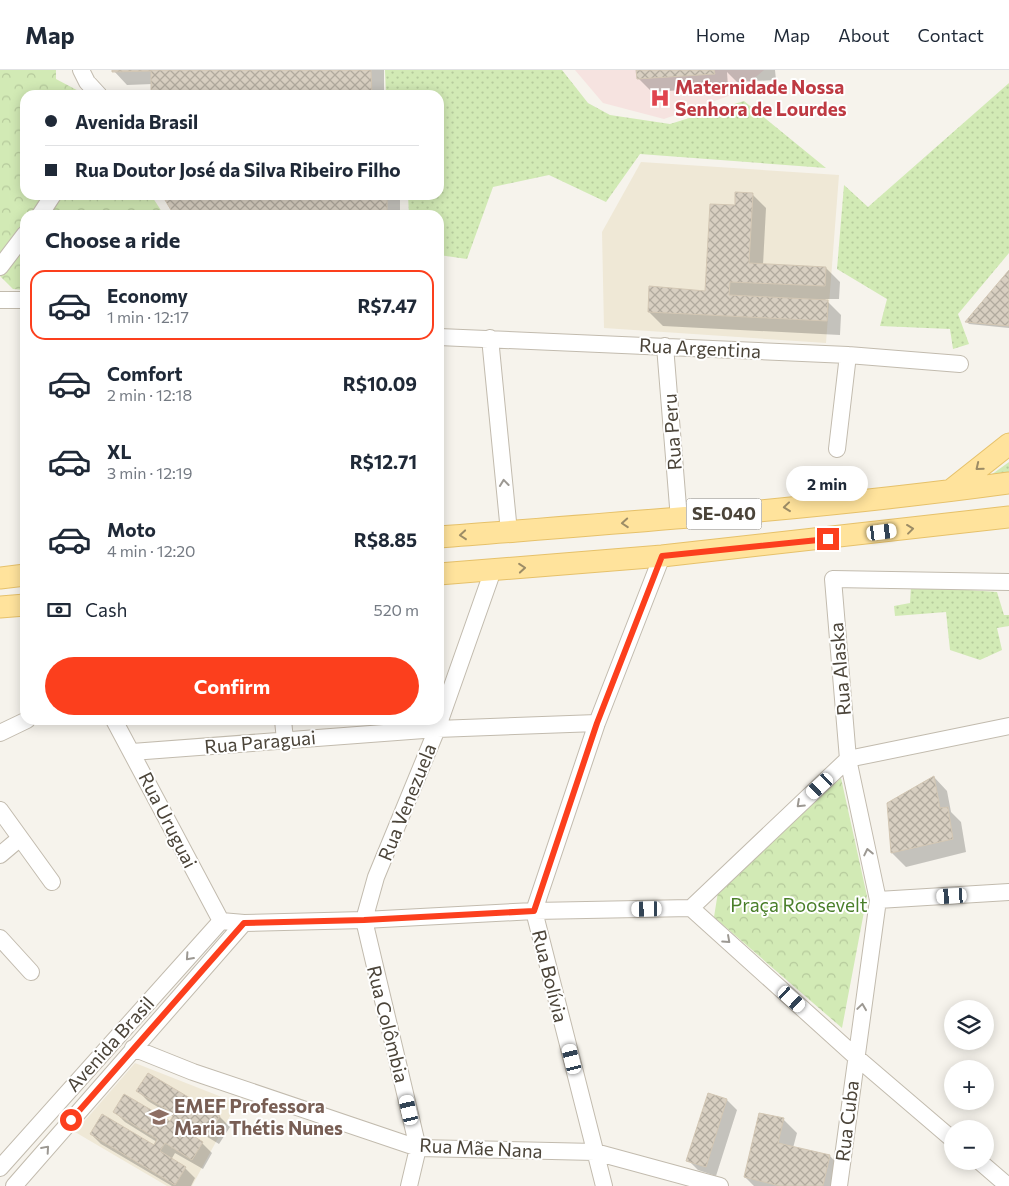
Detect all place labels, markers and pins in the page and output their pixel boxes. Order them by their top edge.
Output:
place label: Maternidade Nossa Senhora de Lourdes [675,75,847,120]
hospital icon: Maternidade Nossa Senhora de Lourdes [649,87,671,109]
place label: EMEF Professora Maria Thétis Nunes [174,1094,343,1139]
school or university icon: EMEF Professora Maria Thétis Nunes [148,1106,170,1128]

